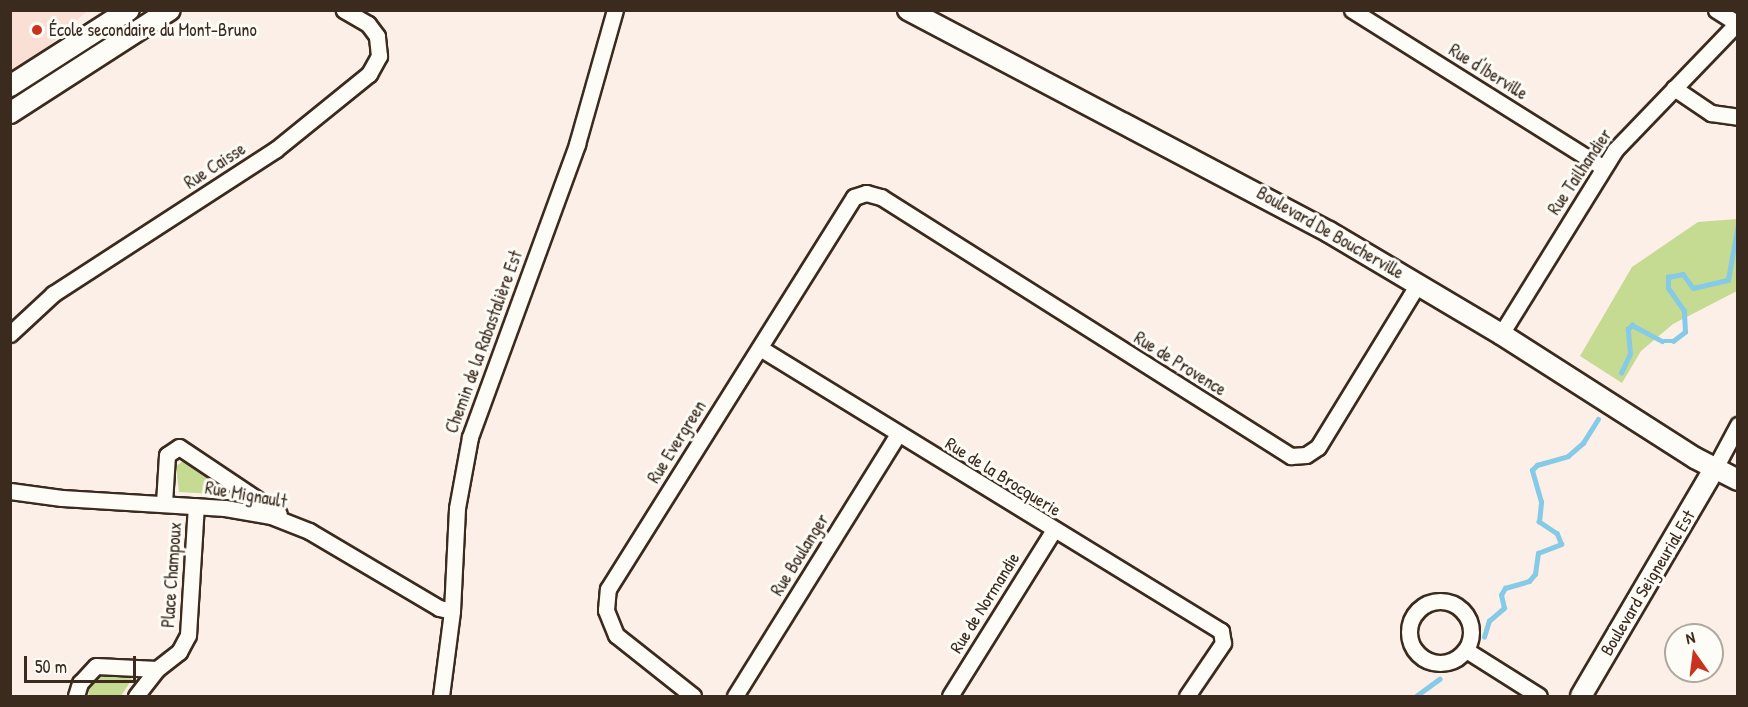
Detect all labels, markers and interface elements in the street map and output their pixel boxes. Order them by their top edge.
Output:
place label: École secondaire du Mont-Bruno [49,19,257,41]
marker: École secondaire du Mont-Bruno [30,23,44,37]
street label: Rue d'Iberville [1445,39,1531,105]
street label: Rue Tailhandier [1543,125,1617,219]
street label: Rue Caisse [180,138,250,194]
street label: Boulevard De Boucherville [1253,182,1407,284]
street label: Chemin de la Rabastalière Est [441,248,527,436]
street label: Rue de Provence [1130,327,1230,401]
street label: Rue Evergreen [643,397,711,487]
street label: Rue de la Brocquerie [941,433,1065,521]
street label: Rue Mignault [203,477,289,513]
street label: Boulevard Seigneurial Est [1596,506,1700,660]
street label: Rue Boulanger [766,510,834,600]
street label: Place Champoux [158,522,186,628]
street label: Rue de Normandie [946,549,1024,657]
north arrow [1664,623,1724,683]
text: N [1683,626,1697,649]
scale bar [27,644,140,682]
text: 50 m [35,654,67,679]

